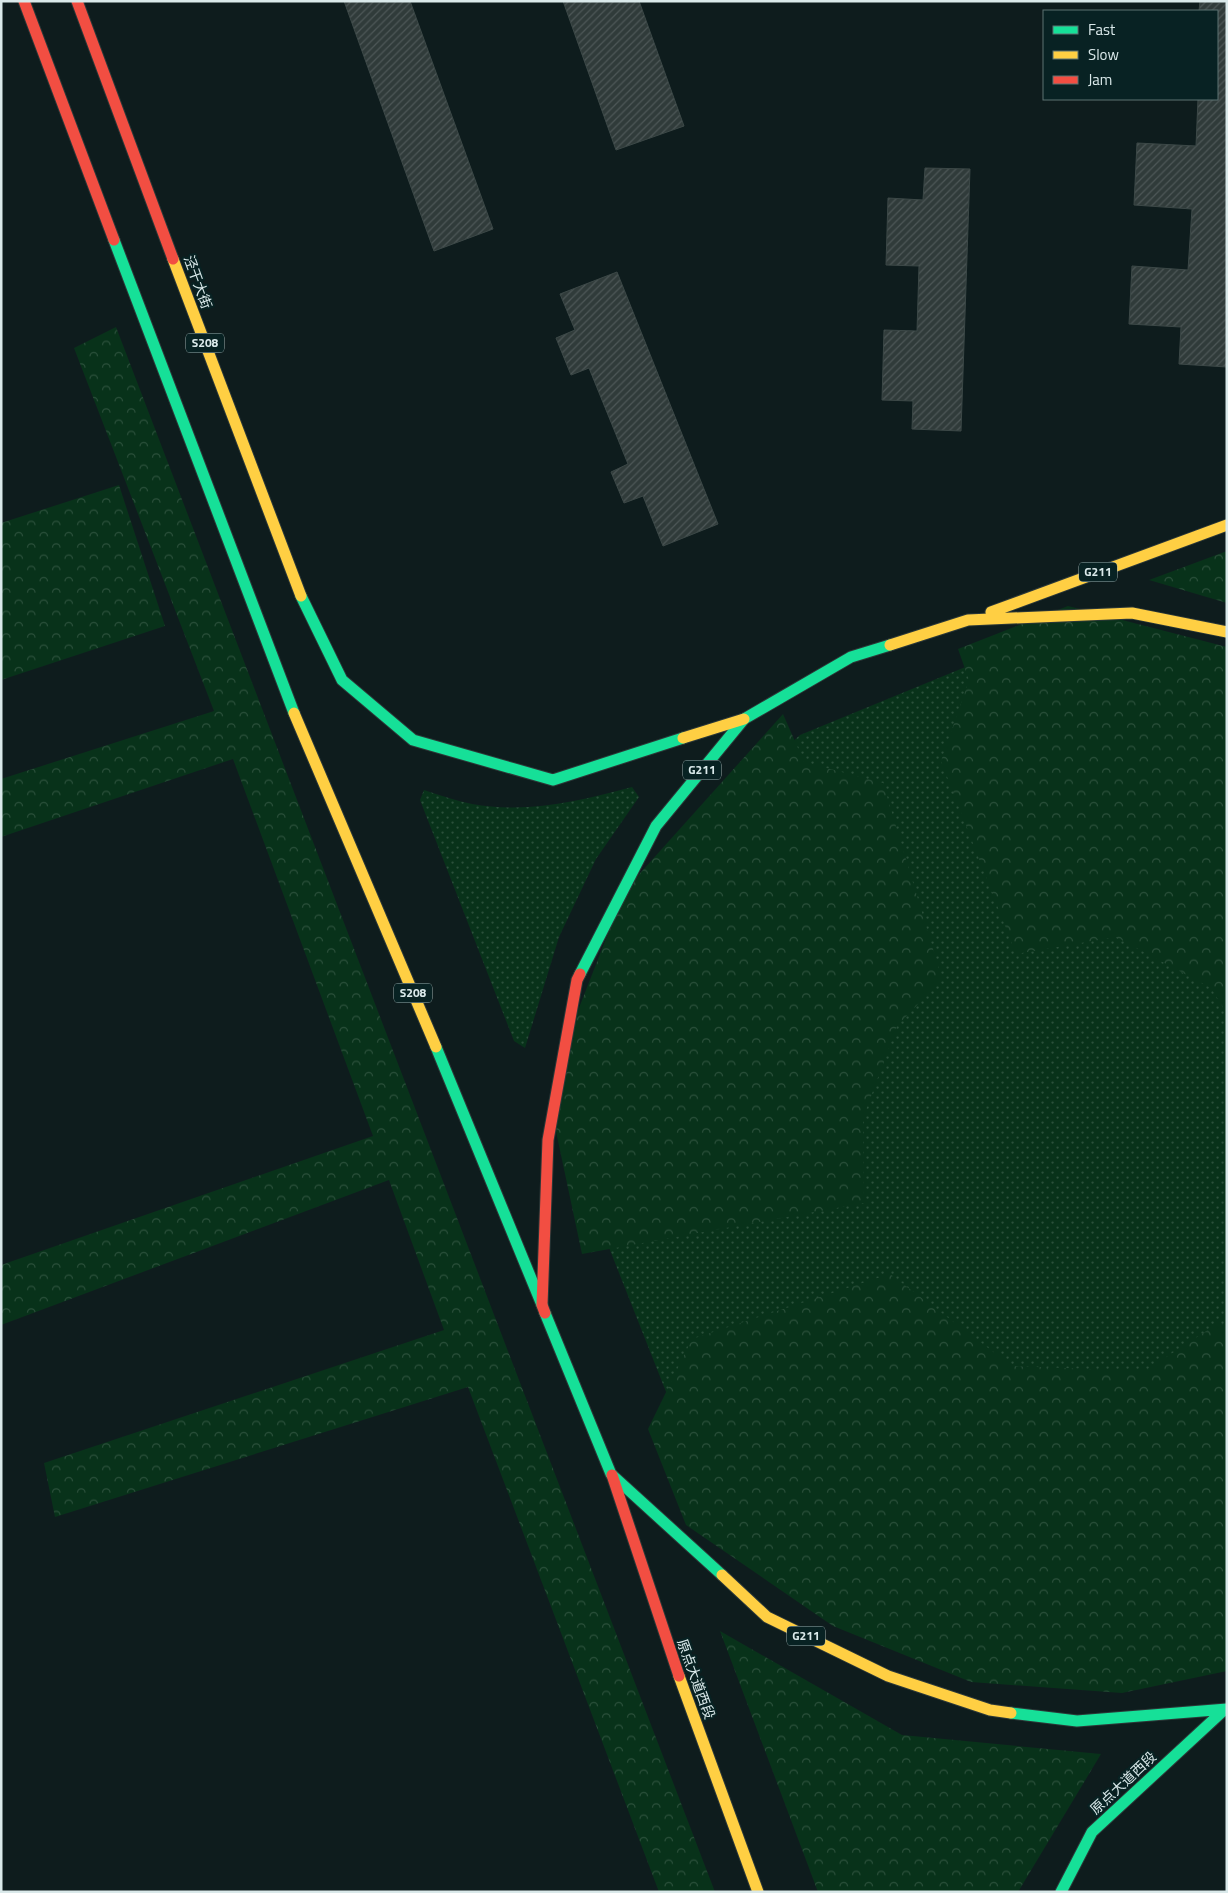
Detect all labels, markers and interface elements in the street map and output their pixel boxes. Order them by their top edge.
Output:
legend [1043,10,1218,100]
text: Fast [1088,18,1116,41]
text: Slow [1088,43,1119,66]
text: Jam [1088,68,1112,91]
street label: 泾干大街 [179,252,218,312]
road number: S208 [186,333,224,352]
road number: G211 [1079,562,1117,582]
road number: G211 [683,760,721,780]
road number: S208 [394,984,432,1002]
road number: G211 [787,1626,825,1645]
street label: 原点大道西段 [672,1636,721,1722]
street label: 原点大道西段 [1085,1746,1161,1819]

